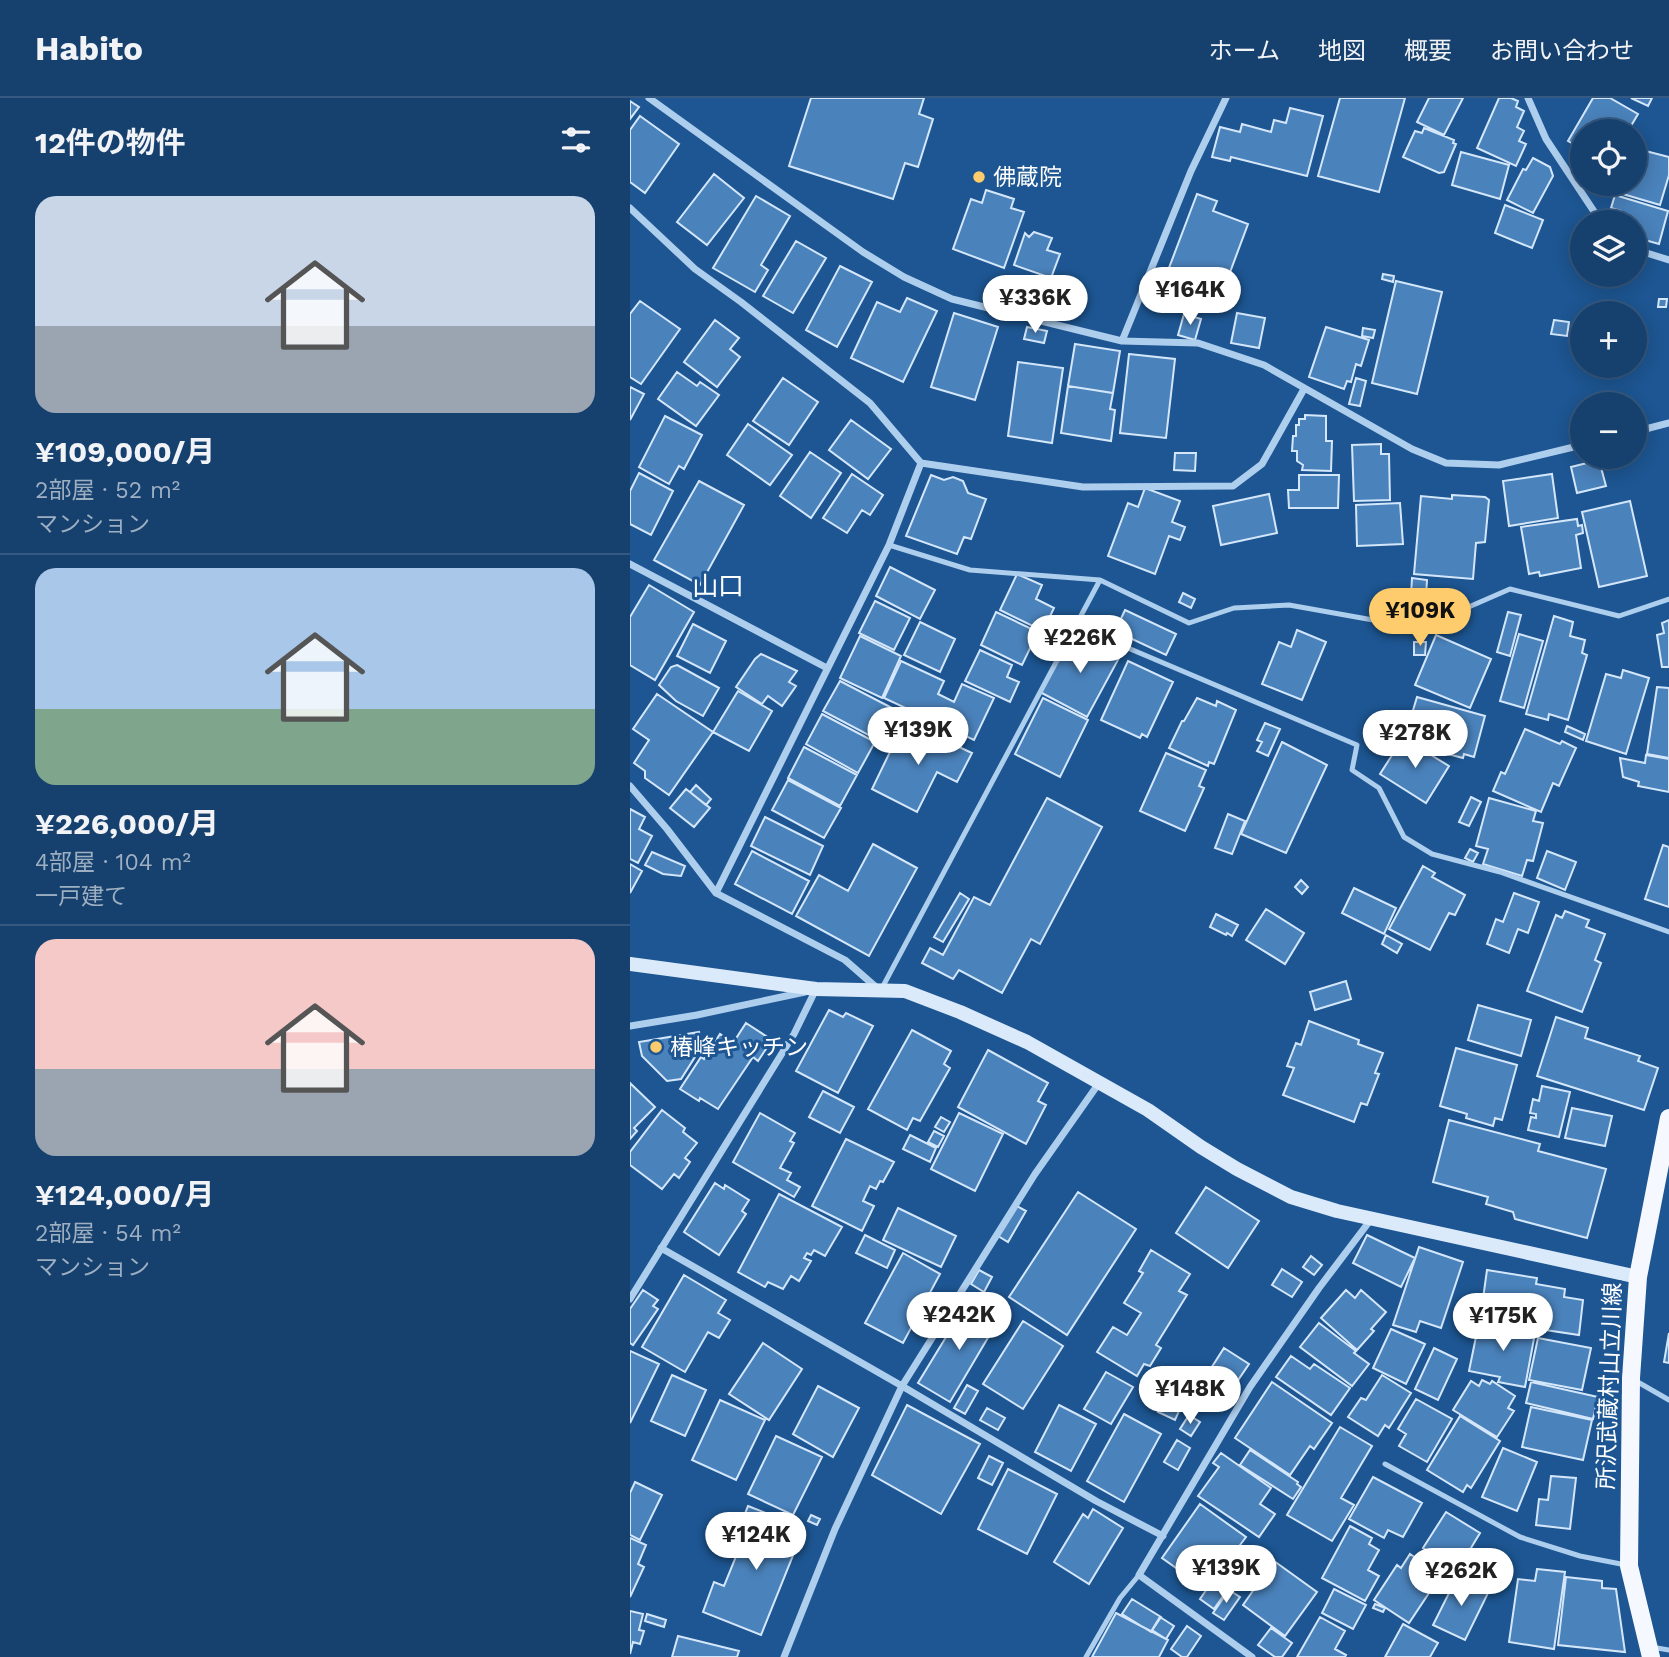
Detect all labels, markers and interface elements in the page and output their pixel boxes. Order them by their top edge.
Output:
text: Habito [35,29,143,68]
text: ホーム [1209,37,1280,65]
text: 地図 [1318,37,1366,65]
text: 概要 [1404,37,1452,65]
text: お問い合わせ [1490,37,1634,65]
map controls [1570,119,1647,469]
button: locate [1570,119,1647,196]
icon: filters [557,121,595,159]
text: 12件の物件 [35,125,186,160]
place label: 佛蔵院 [993,164,1062,191]
marker: 佛蔵院 [971,169,987,185]
button: layers [1570,210,1647,287]
icon: home [252,242,378,368]
pin: ¥164K [1141,268,1239,327]
pin: ¥336K [986,275,1084,335]
text: ¥164K [1155,276,1225,303]
text: ¥336K [999,284,1071,311]
button: + [1570,301,1647,378]
button: − [1570,392,1647,469]
text: ¥109,000/月 [35,434,215,469]
text: 2部屋 · 52 m² [35,477,180,504]
text: マンション [35,511,150,538]
district label: 山口 [692,571,744,601]
pin: ¥109K [1371,588,1469,648]
text: ¥109K [1385,597,1455,624]
icon: home [252,614,378,740]
pin: ¥226K [1031,616,1129,675]
text: ¥226K [1044,624,1116,651]
pin: ¥139K [869,708,967,767]
pin: ¥278K [1366,710,1464,770]
text: ¥139K [884,716,952,743]
text: ¥278K [1379,719,1451,746]
text: ¥226,000/月 [35,806,219,841]
text: 4部屋 · 104 m² [35,849,191,876]
text: 一戸建て [35,883,127,910]
icon: home [252,985,378,1111]
place label: 椿峰キッチン [670,1034,808,1061]
marker: 椿峰キッチン [648,1039,664,1055]
text: ¥124,000/月 [35,1177,214,1212]
text: 2部屋 · 54 m² [35,1220,181,1247]
text: マンション [35,1254,150,1281]
street label: 所沢武蔵村山立川線 [1592,1282,1627,1490]
pin: ¥242K [910,1292,1008,1352]
pin: ¥175K [1454,1294,1552,1353]
text: ¥242K [923,1301,995,1328]
text: ¥175K [1469,1302,1537,1329]
pin: ¥148K [1141,1366,1239,1426]
text: ¥148K [1155,1375,1225,1402]
pin: ¥124K [707,1512,805,1572]
text: ¥124K [721,1521,791,1548]
pin: ¥139K [1177,1546,1275,1605]
pin: ¥262K [1412,1548,1510,1608]
text: ¥139K [1192,1554,1260,1581]
text: ¥262K [1425,1557,1497,1584]

